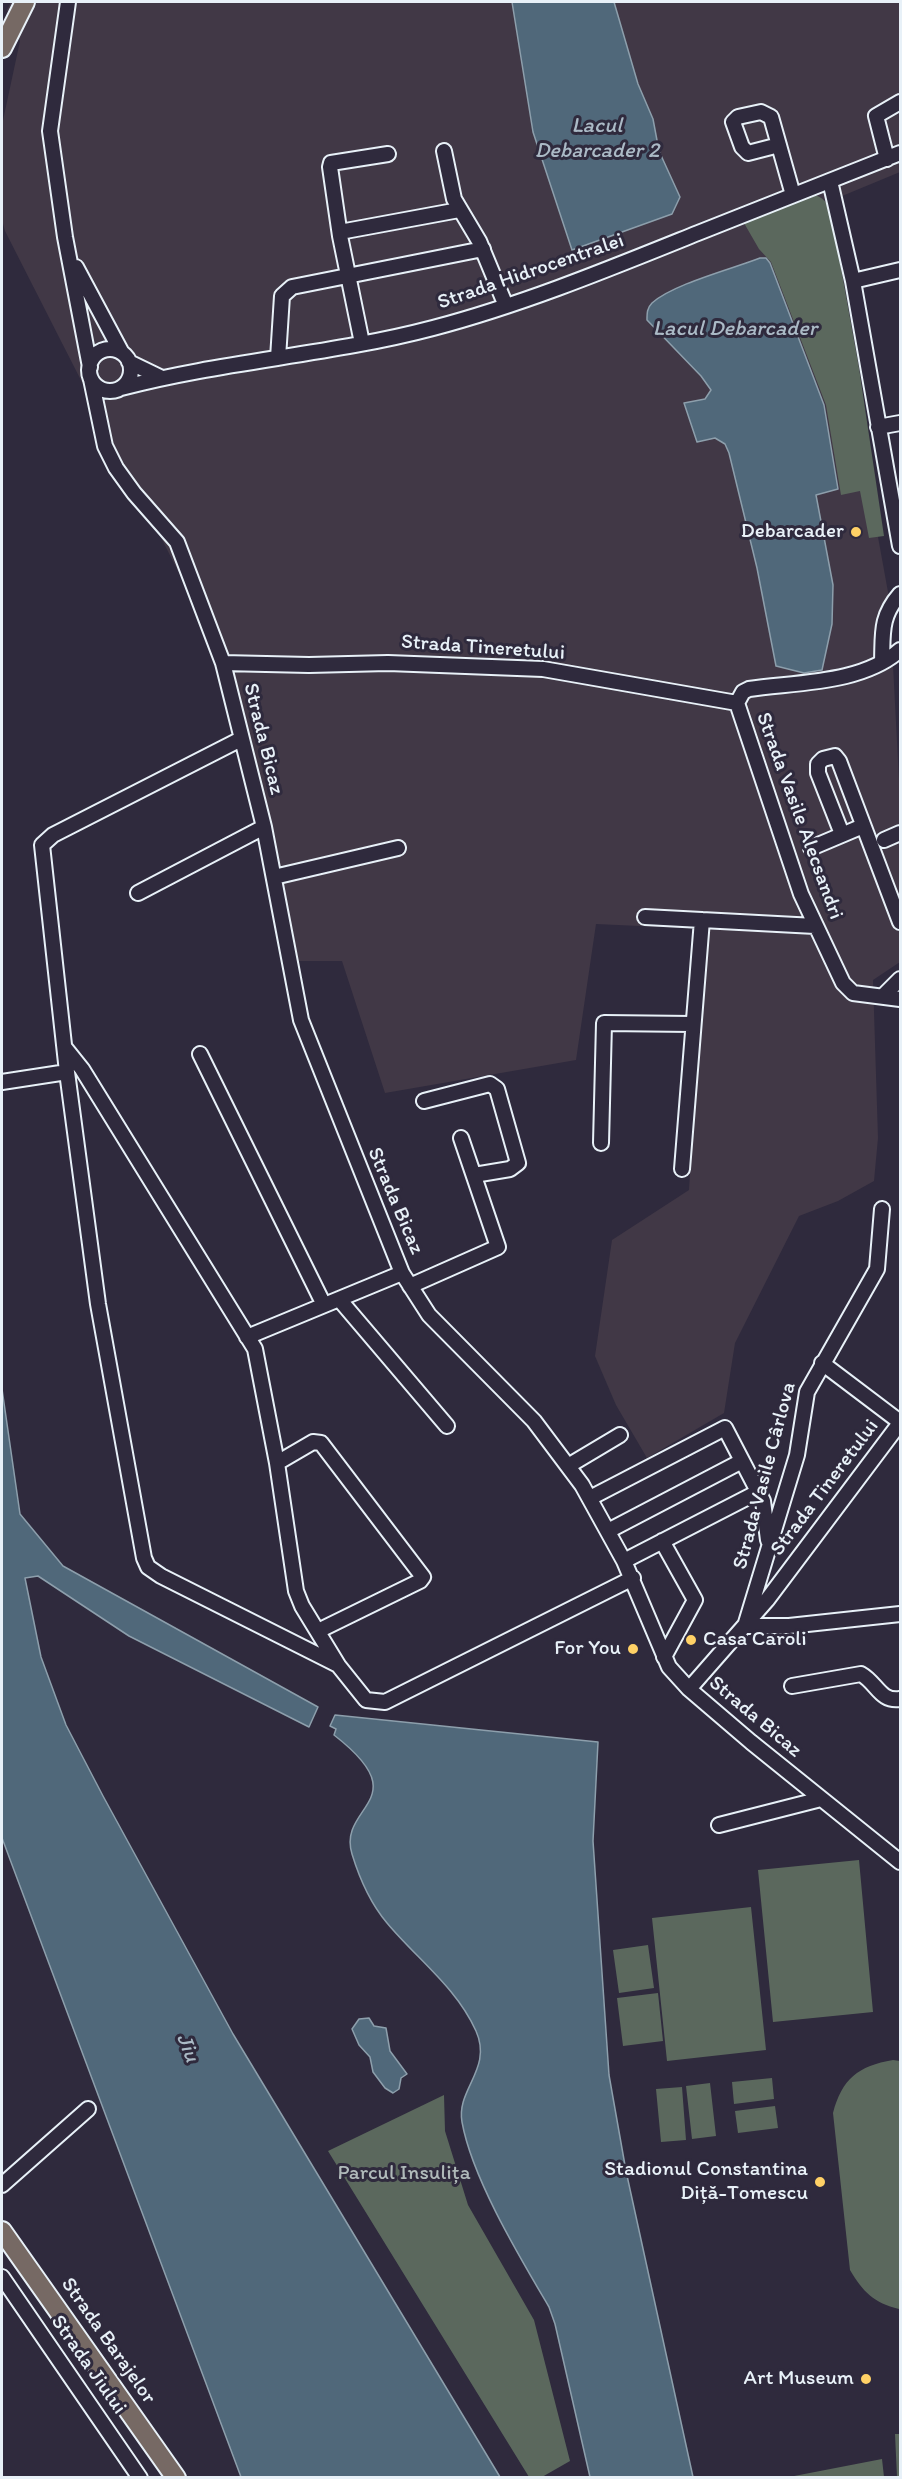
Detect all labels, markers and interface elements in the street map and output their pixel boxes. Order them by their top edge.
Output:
water label: Lacul Debarcader 2 [535,113,659,164]
street label: Strada Hidrocentralei [435,228,627,316]
water label: Lacul Debarcader [653,316,817,342]
place label: Debarcader [741,519,844,545]
marker: Debarcader [849,525,863,539]
street label: Strada Tineretului [400,630,566,666]
street label: Strada Bicaz [237,681,289,797]
street label: Strada Vasile Alecsandri [750,709,848,923]
street label: Strada Bicaz [361,1144,429,1258]
street label: Strada Vasile Cârlova [728,1380,802,1572]
street label: Strada Tineretului [765,1415,885,1561]
place label: Casa Caroli [703,1627,807,1653]
marker: Casa Caroli [684,1633,698,1647]
place label: For You [554,1636,621,1662]
marker: For You [626,1642,640,1656]
street label: Strada Bicaz [703,1671,807,1763]
water label: Jiu [170,2030,204,2066]
place label: Stadionul Constantina Diță-Tomescu [604,2157,808,2207]
park label: Parcul Insulița [337,2161,471,2187]
marker: Stadionul Constantina Diță-Tomescu [813,2175,827,2189]
street label: Strada Barajelor [55,2273,161,2409]
street label: Strada Jiului [45,2311,131,2419]
place label: Art Museum [744,2366,854,2392]
marker: Art Museum [859,2372,873,2386]

